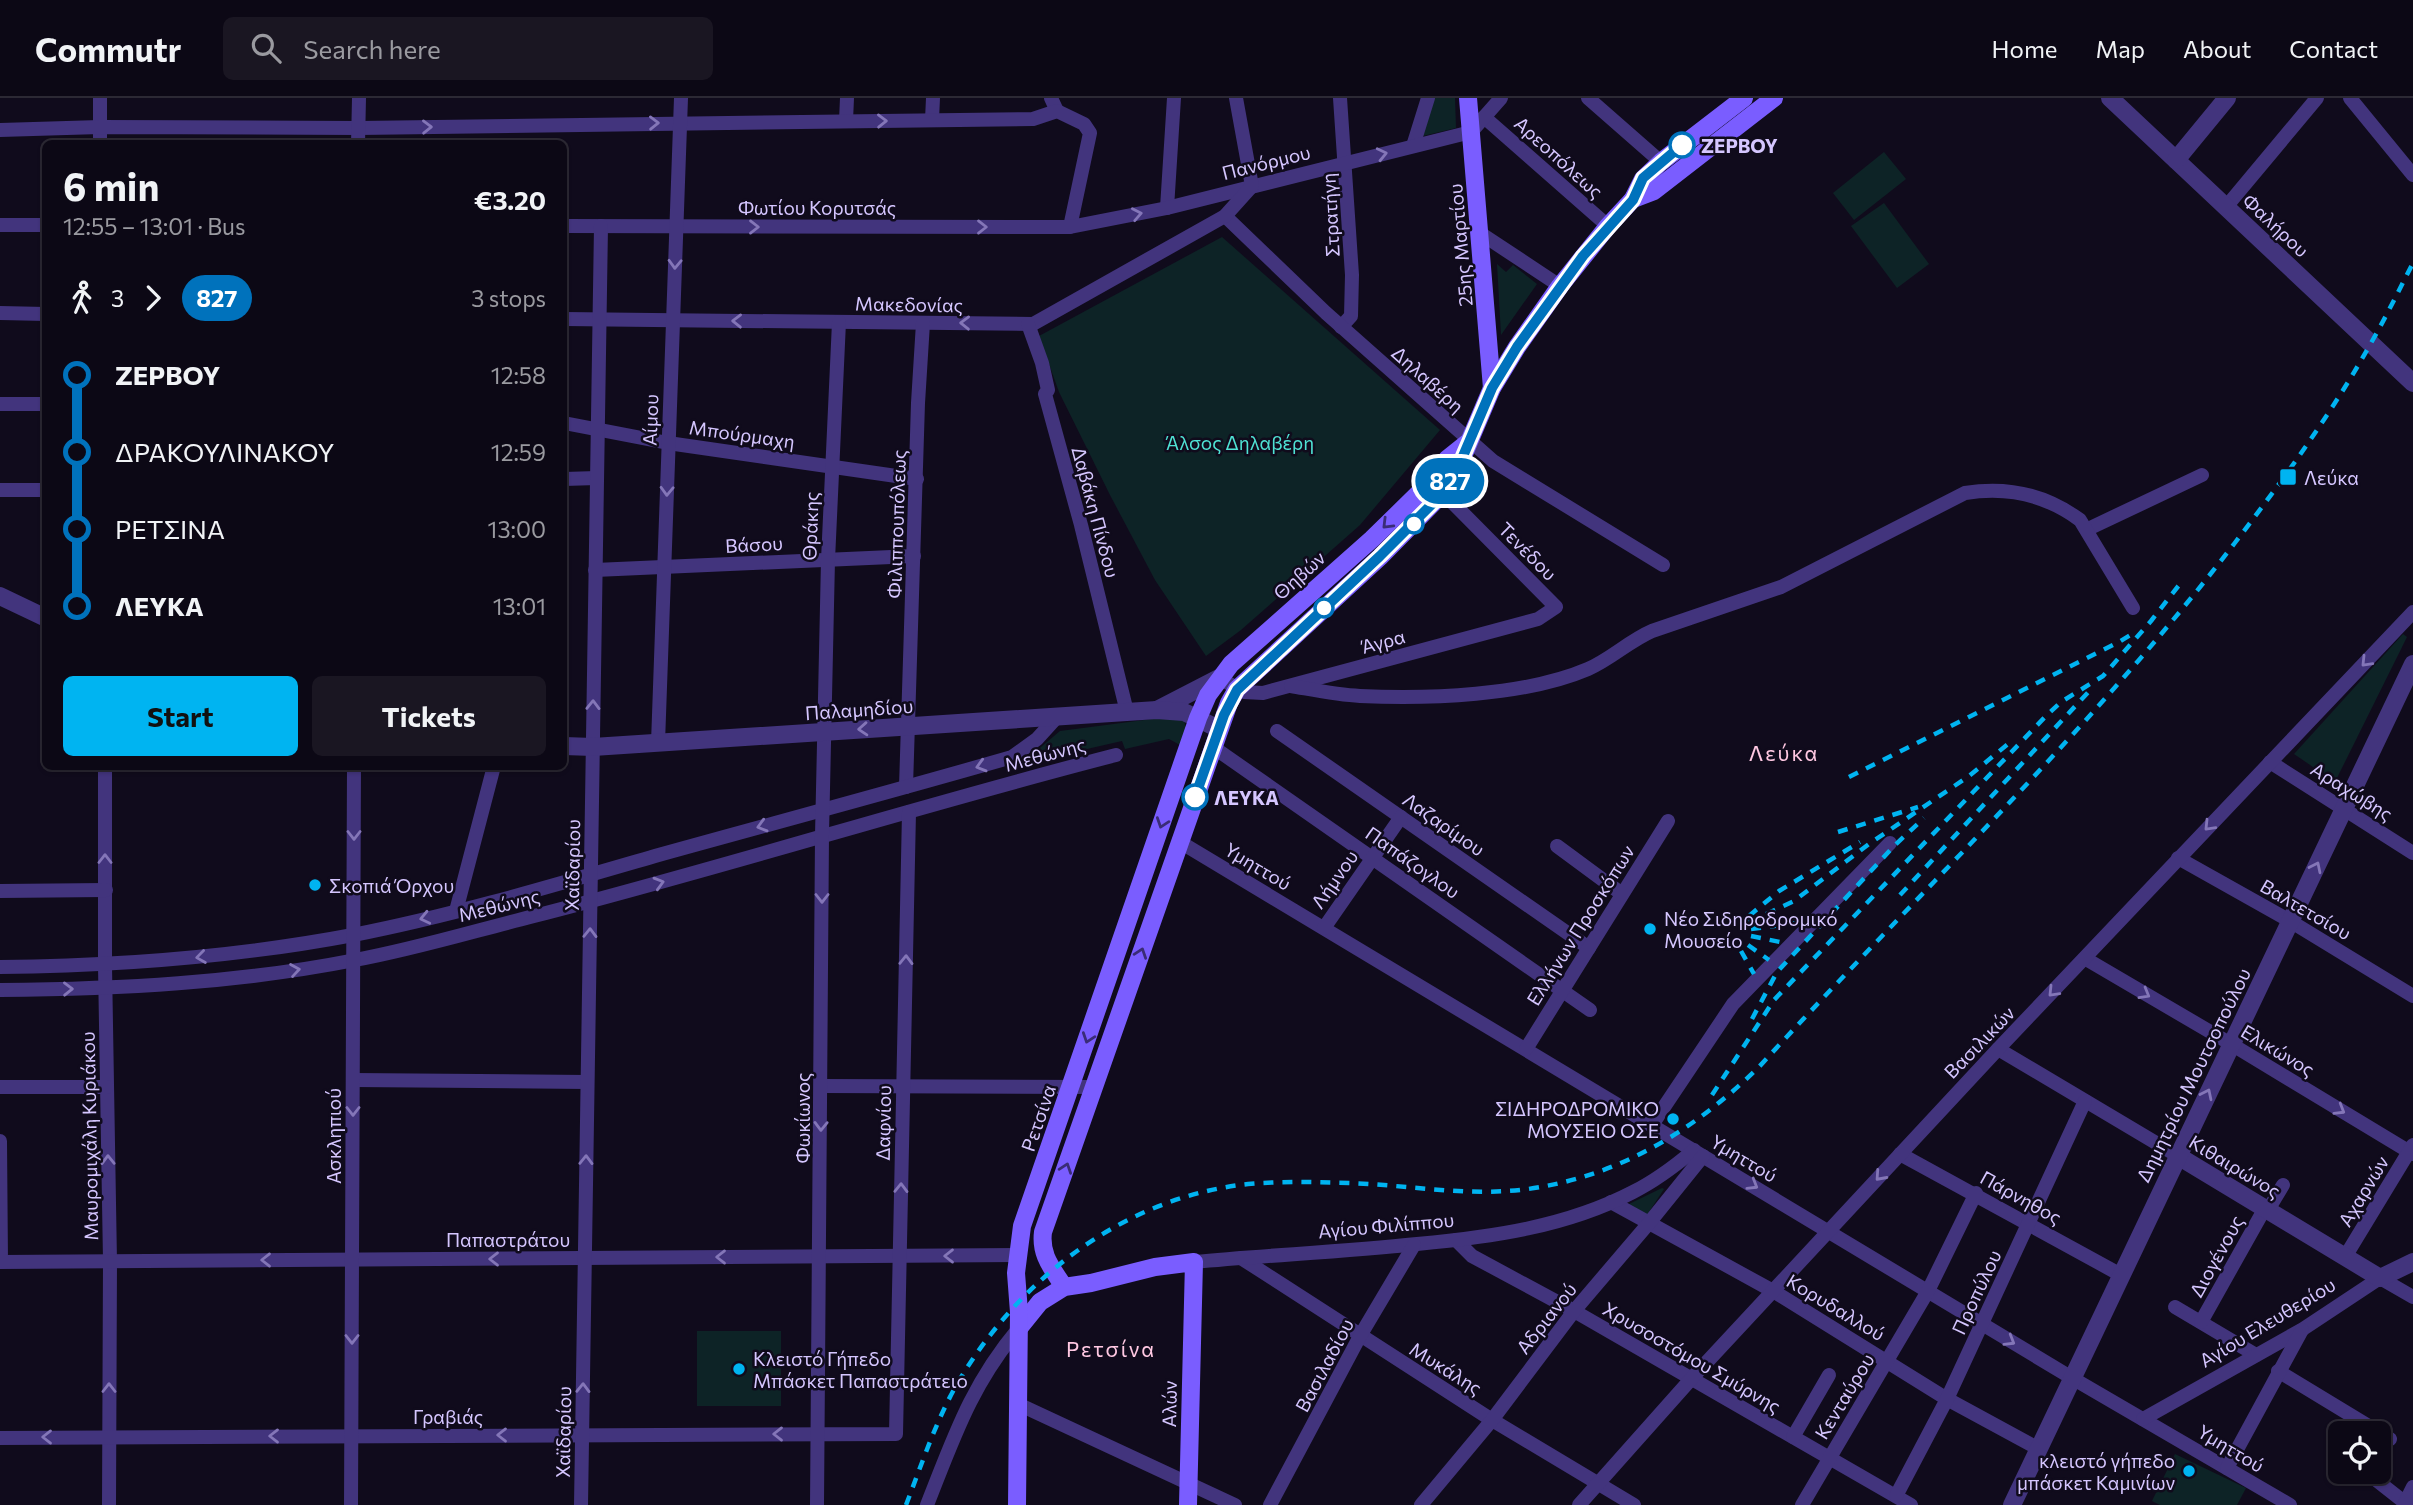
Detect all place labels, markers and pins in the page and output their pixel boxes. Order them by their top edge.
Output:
marker: ΖΕΡΒΟΥ [1669,132,1695,158]
place label: ΖΕΡΒΟΥ [1701,134,1778,157]
place label: Λεύκα [2304,466,2359,489]
marker: Λεύκα [2278,467,2298,487]
unlabelled marker [1404,514,1424,534]
unlabelled marker [1314,598,1334,618]
marker: ΛΕΥΚΑ [1182,784,1208,810]
place label: ΛΕΥΚΑ [1214,786,1279,809]
place label: Σκοπιά Όρχου [329,874,454,897]
marker: Σκοπιά Όρχου [307,877,323,893]
place label: Νέο Σιδηροδρομικό Μουσείο [1664,907,1838,952]
marker: Νέο Σιδηροδρομικό Μουσείο [1642,921,1658,937]
place label: ΣΙΔΗΡΟΔΡΟΜΙΚΟ ΜΟΥΣΕΙΟ ΟΣΕ [1495,1097,1659,1142]
marker: ΣΙΔΗΡΟΔΡΟΜΙΚΟ ΜΟΥΣΕΙΟ ΟΣΕ [1665,1111,1681,1127]
place label: Κλειστό Γήπεδο Μπάσκετ Παπαστράτειο [753,1347,968,1392]
marker: Κλειστό Γήπεδο Μπάσκετ Παπαστράτειο [731,1361,747,1377]
place label: κλειστό γήπεδο μπάσκετ Καμινίων [2017,1449,2175,1494]
marker: κλειστό γήπεδο μπάσκετ Καμινίων [2181,1463,2197,1479]

